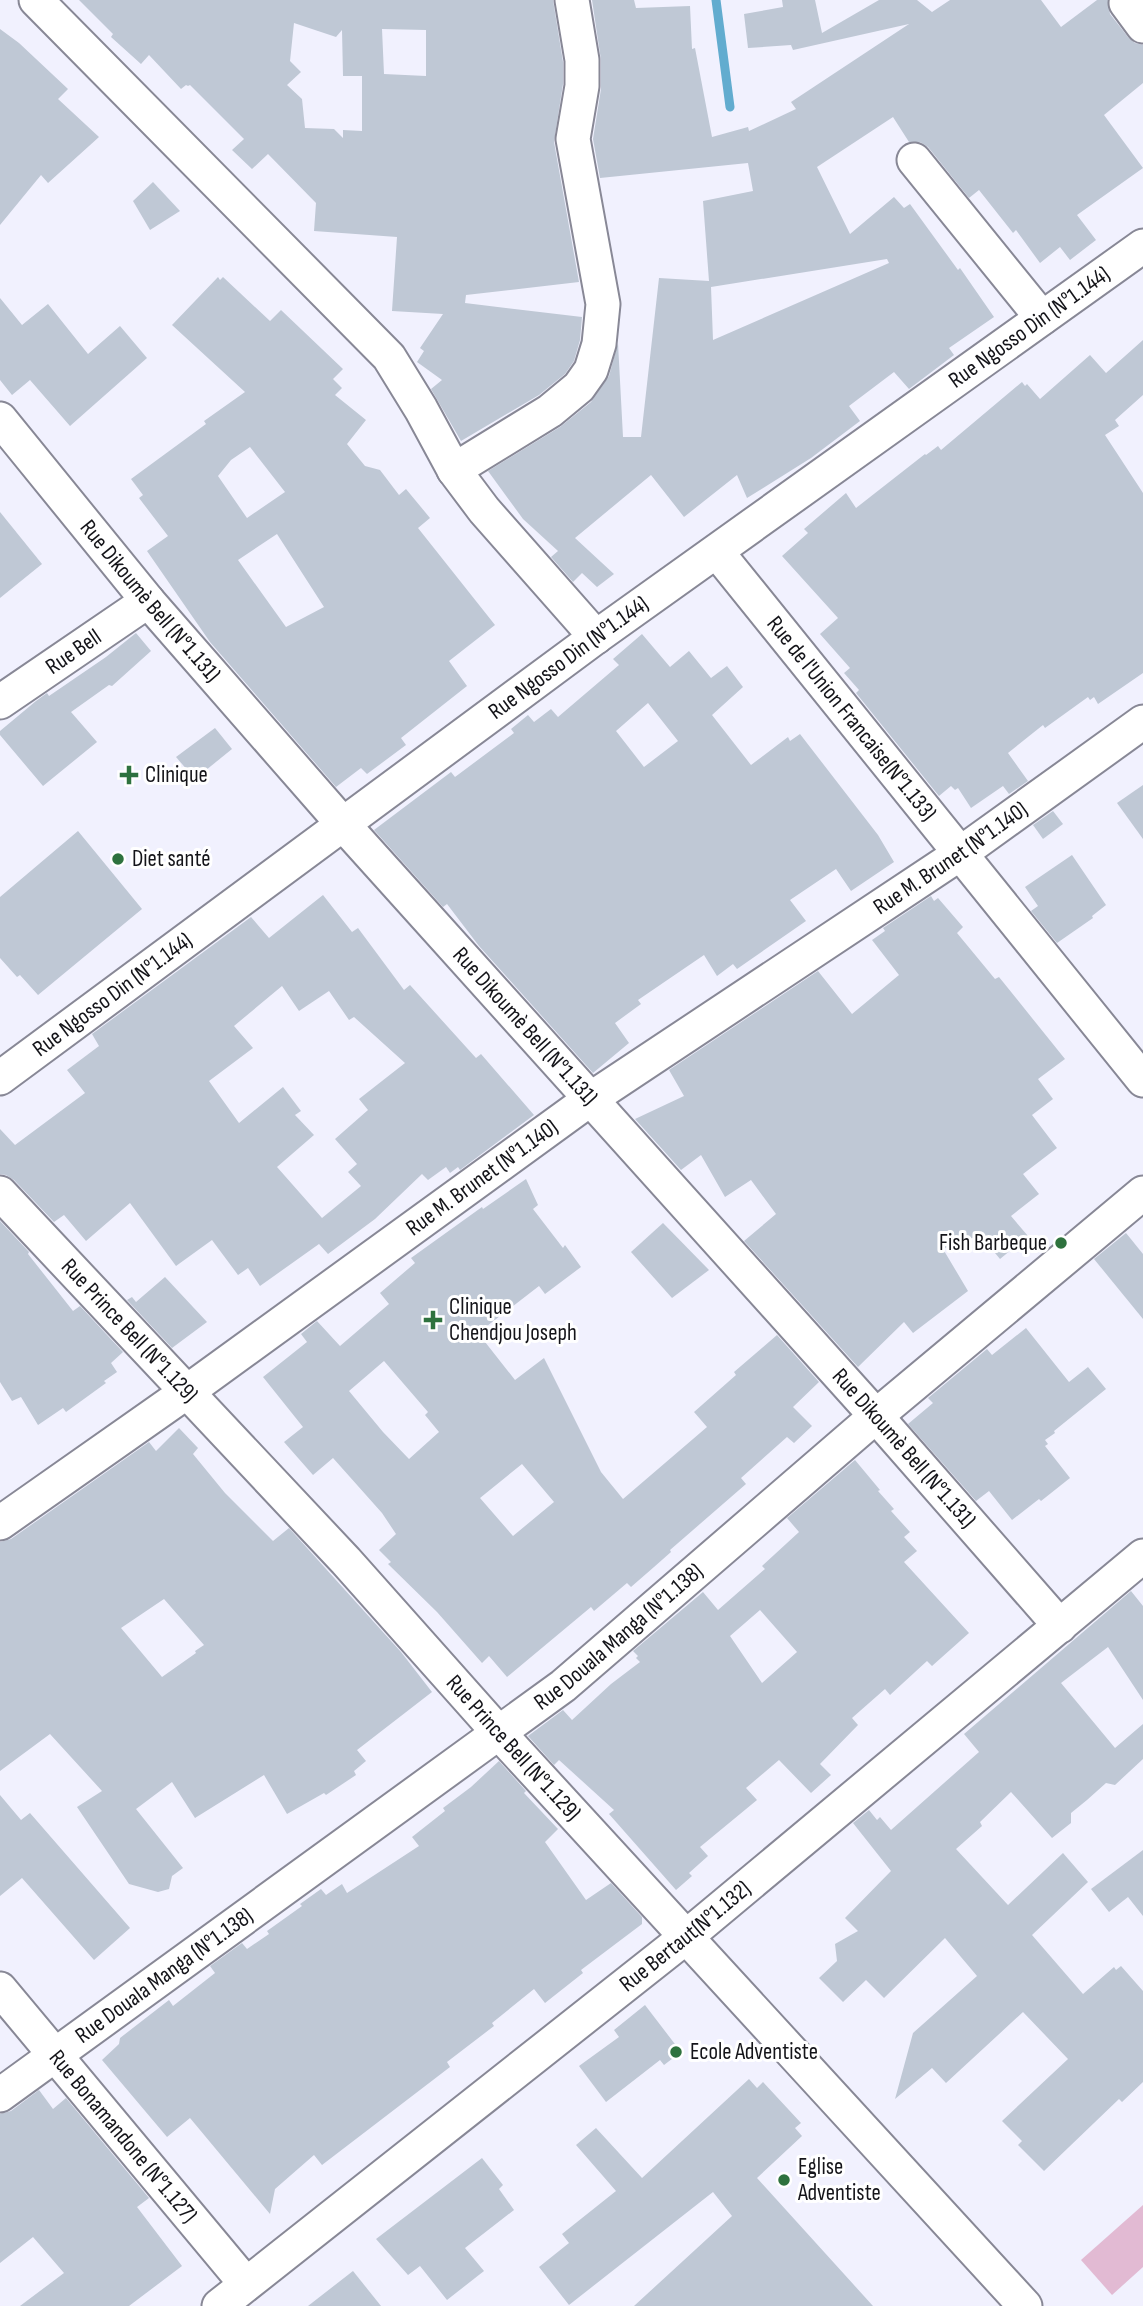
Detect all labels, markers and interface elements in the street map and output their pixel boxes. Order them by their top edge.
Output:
street label: Rue Ngosso Din (N°1.144) [943,260,1115,394]
street label: Rue Dikoumè Bell (N°1.131) [74,514,226,688]
street label: Rue Ngosso Din (N°1.144) [483,590,654,726]
street label: Rue de l'Union Francaise(N°1.133) [761,611,942,826]
street label: Rue Bell [40,623,107,681]
place label: Clinique [145,761,208,789]
marker: Clinique [119,765,139,785]
street label: Rue M. Brunet (N°1.140) [868,796,1033,921]
place label: Diet santé [132,845,211,873]
marker: Diet santé [110,851,126,867]
street label: Rue Ngosso Din (N°1.144) [27,927,198,1063]
street label: Rue Dikoumè Bell (N°1.131) [447,941,604,1111]
street label: Rue M. Brunet (N°1.140) [401,1113,563,1242]
place label: Fish Barbeque [939,1229,1047,1257]
marker: Fish Barbeque [1053,1235,1069,1251]
street label: Rue Prince Bell (N°1.129) [55,1253,204,1408]
place label: Clinique Chendjou Joseph [449,1293,577,1347]
marker: Clinique Chendjou Joseph [423,1310,443,1330]
street label: Rue Dikoumè Bell (N°1.131) [826,1363,982,1534]
street label: Rue Douala Manga (N°1.138) [529,1557,709,1716]
street label: Rue Prince Bell (N°1.129) [440,1669,587,1827]
street label: Rue Bertaut(N°1.132) [614,1875,757,1998]
street label: Rue Douala Manga (N°1.138) [70,1902,259,2050]
place label: Ecole Adventiste [690,2038,818,2066]
street label: Rue Bonamandone (N°1.127) [43,2044,203,2229]
marker: Ecole Adventiste [668,2044,684,2060]
place label: Eglise Adventiste [797,2153,881,2207]
marker: Eglise Adventiste [776,2172,792,2188]

